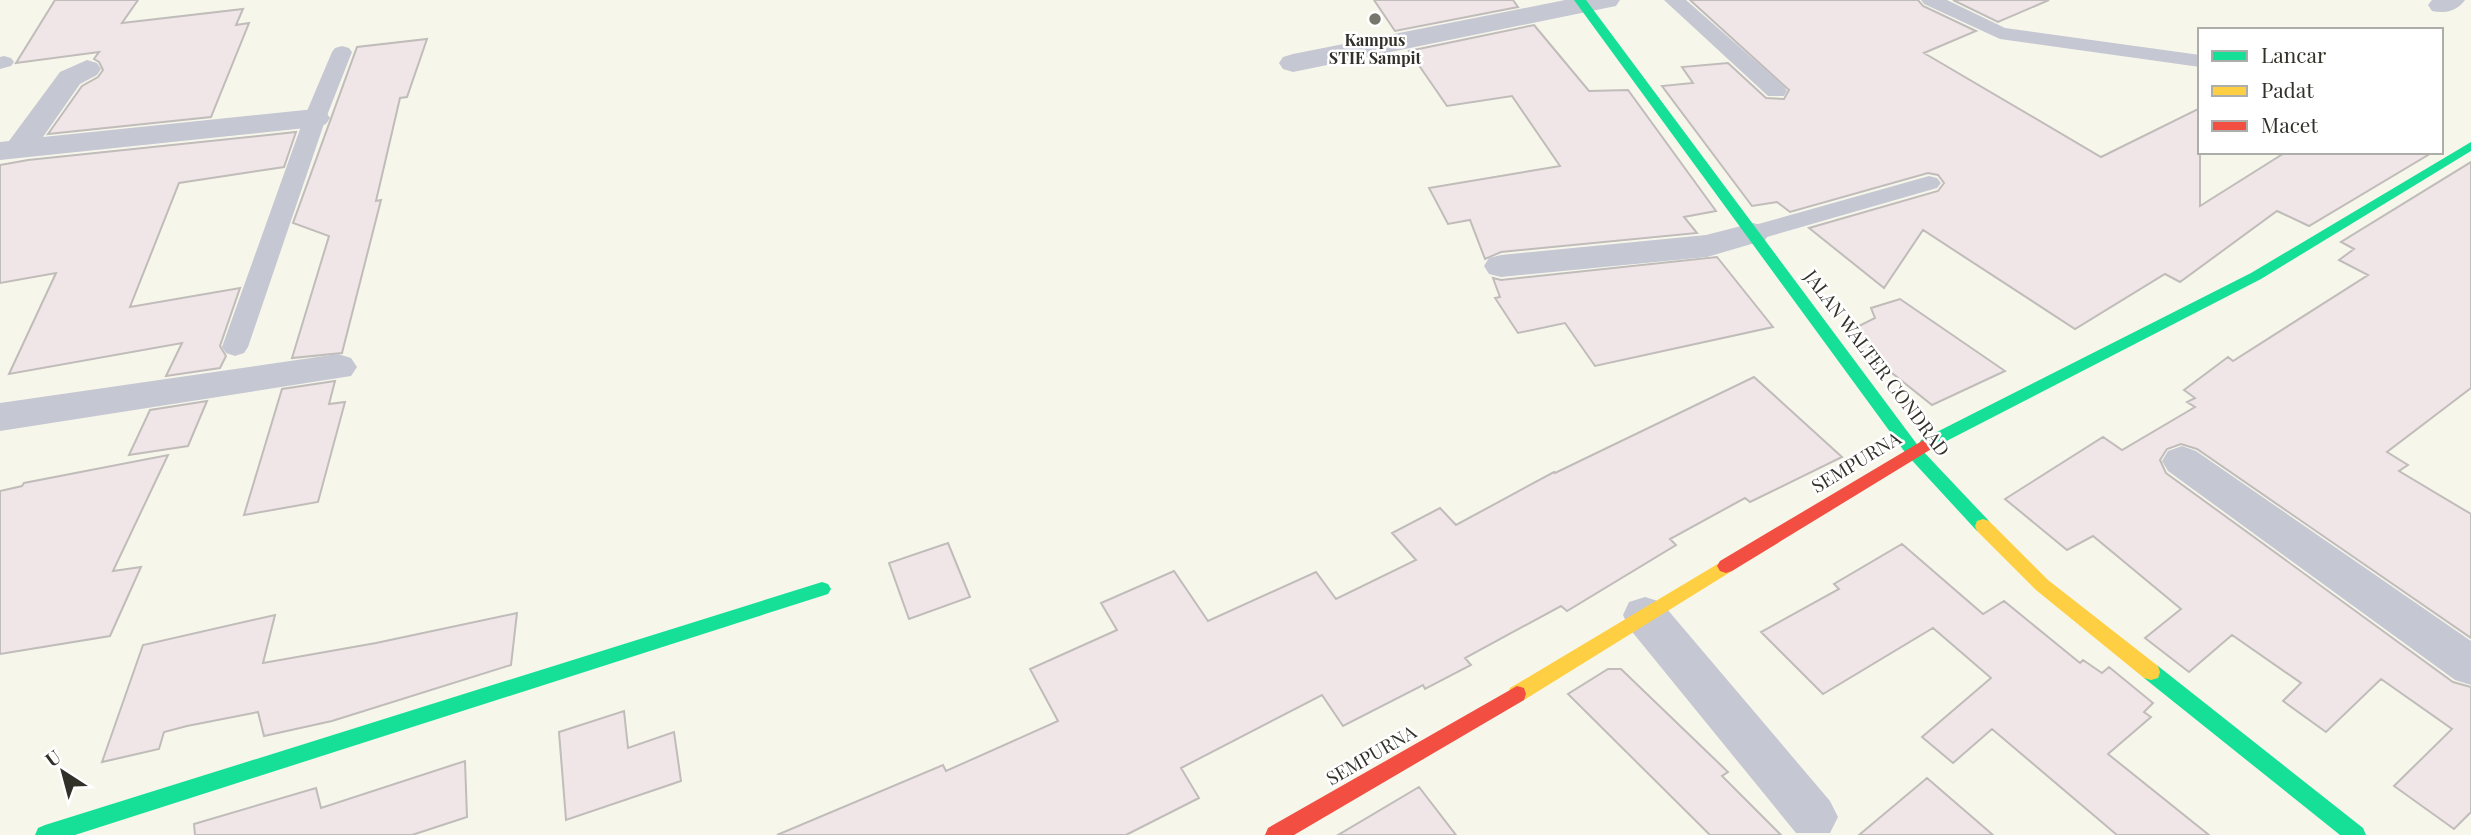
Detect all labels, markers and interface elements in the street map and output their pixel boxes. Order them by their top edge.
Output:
marker: Kampus STIE Sampit [1367,11,1383,27]
legend [2198,28,2443,154]
place label: Kampus STIE Sampit [1329,29,1422,68]
text: Lancar [2261,40,2327,68]
text: Padat [2261,75,2314,103]
text: Macet [2261,110,2318,138]
street label: JALAN WALTER CONDRAD [1798,263,1957,461]
street label: SEMPURNA [1806,424,1906,498]
street label: SEMPURNA [1321,717,1421,790]
north arrow [28,737,98,807]
text: U [39,743,65,772]

